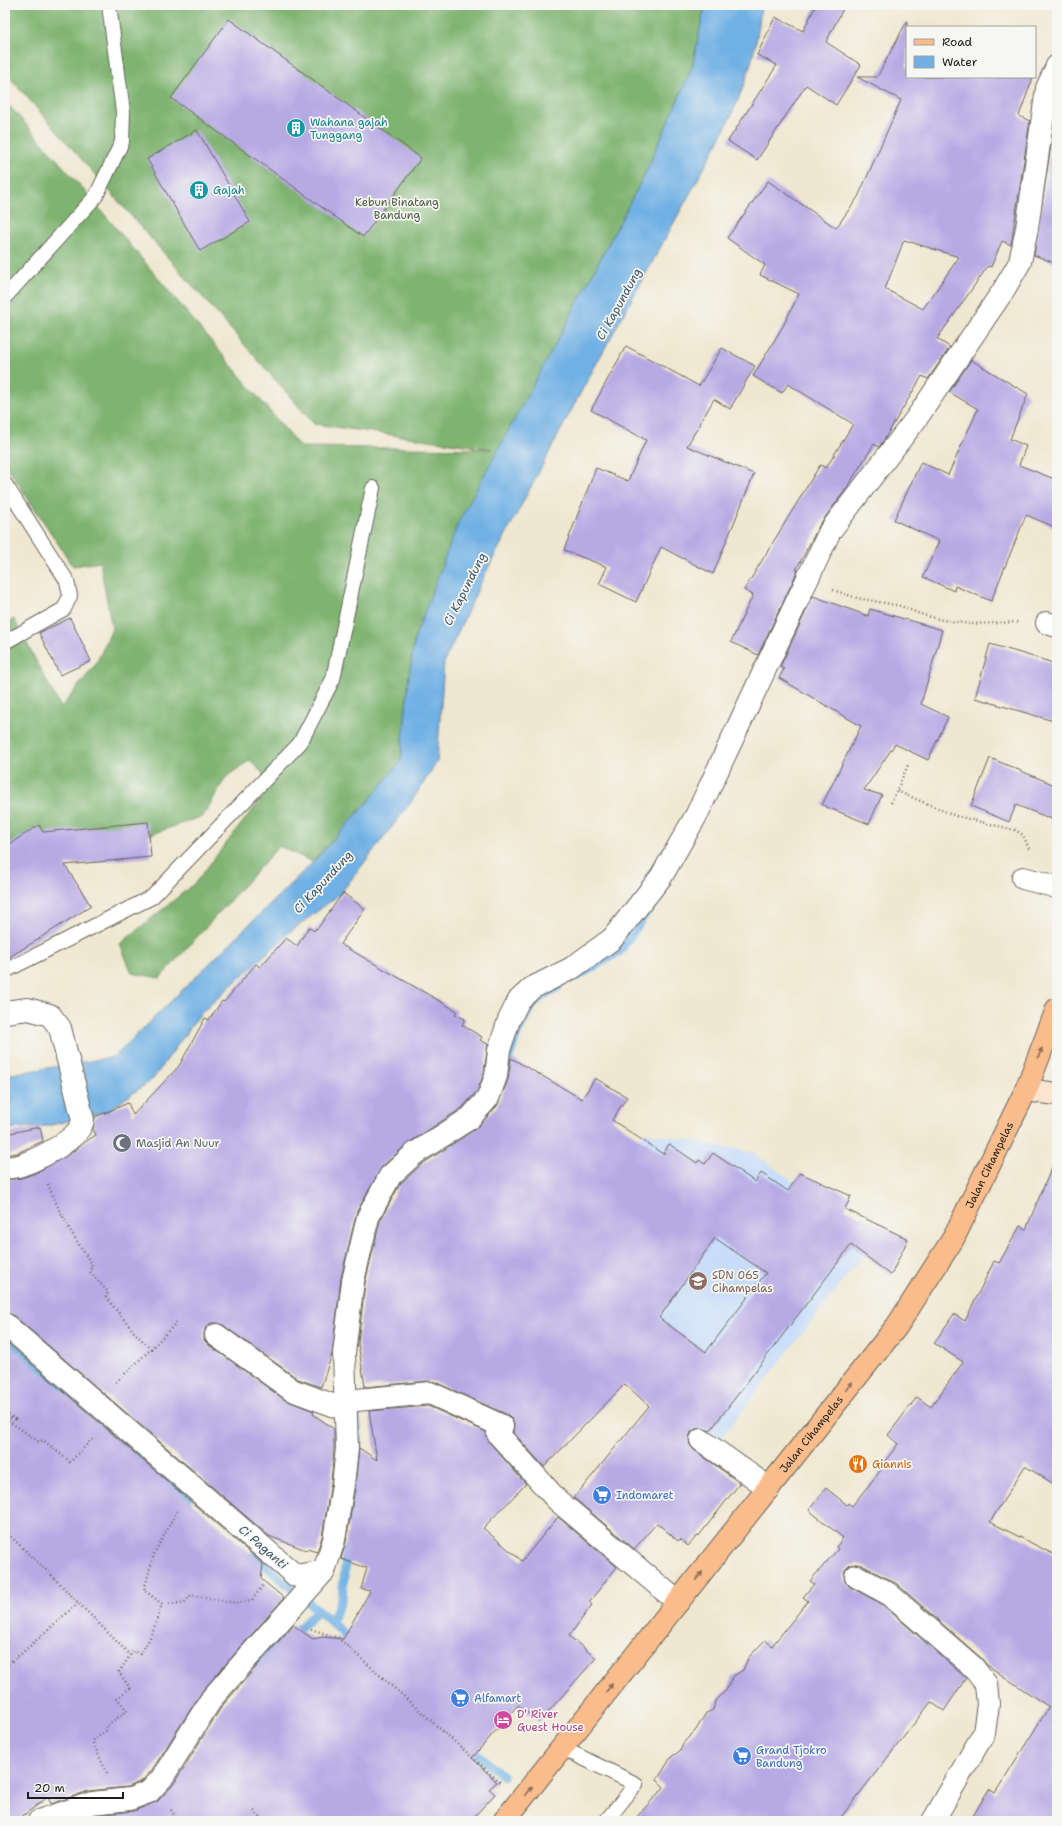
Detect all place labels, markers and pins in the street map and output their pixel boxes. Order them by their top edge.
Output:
place label: Wahana gajah Tunggang [310,115,388,143]
building icon: Wahana gajah Tunggang [285,117,307,139]
building icon: Gajah [188,179,210,201]
place label: Gajah [213,183,245,198]
mosque icon: Masjid An Nuur [111,1132,133,1154]
place label: Masjid An Nuur [136,1136,220,1151]
place label: SDN 065 Cihampelas [712,1268,773,1296]
school or university icon: SDN 065 Cihampelas [687,1270,709,1292]
restaurant icon: Giannis [847,1453,869,1475]
place label: Giannis [872,1457,912,1472]
supermarket icon: Indomaret [591,1484,613,1506]
place label: Indomaret [616,1488,674,1503]
supermarket icon: Alfamart [449,1687,471,1709]
place label: Alfamart [474,1691,521,1706]
place label: D' River Guest House [517,1707,584,1735]
hotel icon: D' River Guest House [492,1709,514,1731]
place label: Grand Tjokro Bandung [756,1743,827,1771]
supermarket icon: Grand Tjokro Bandung [731,1745,753,1767]

